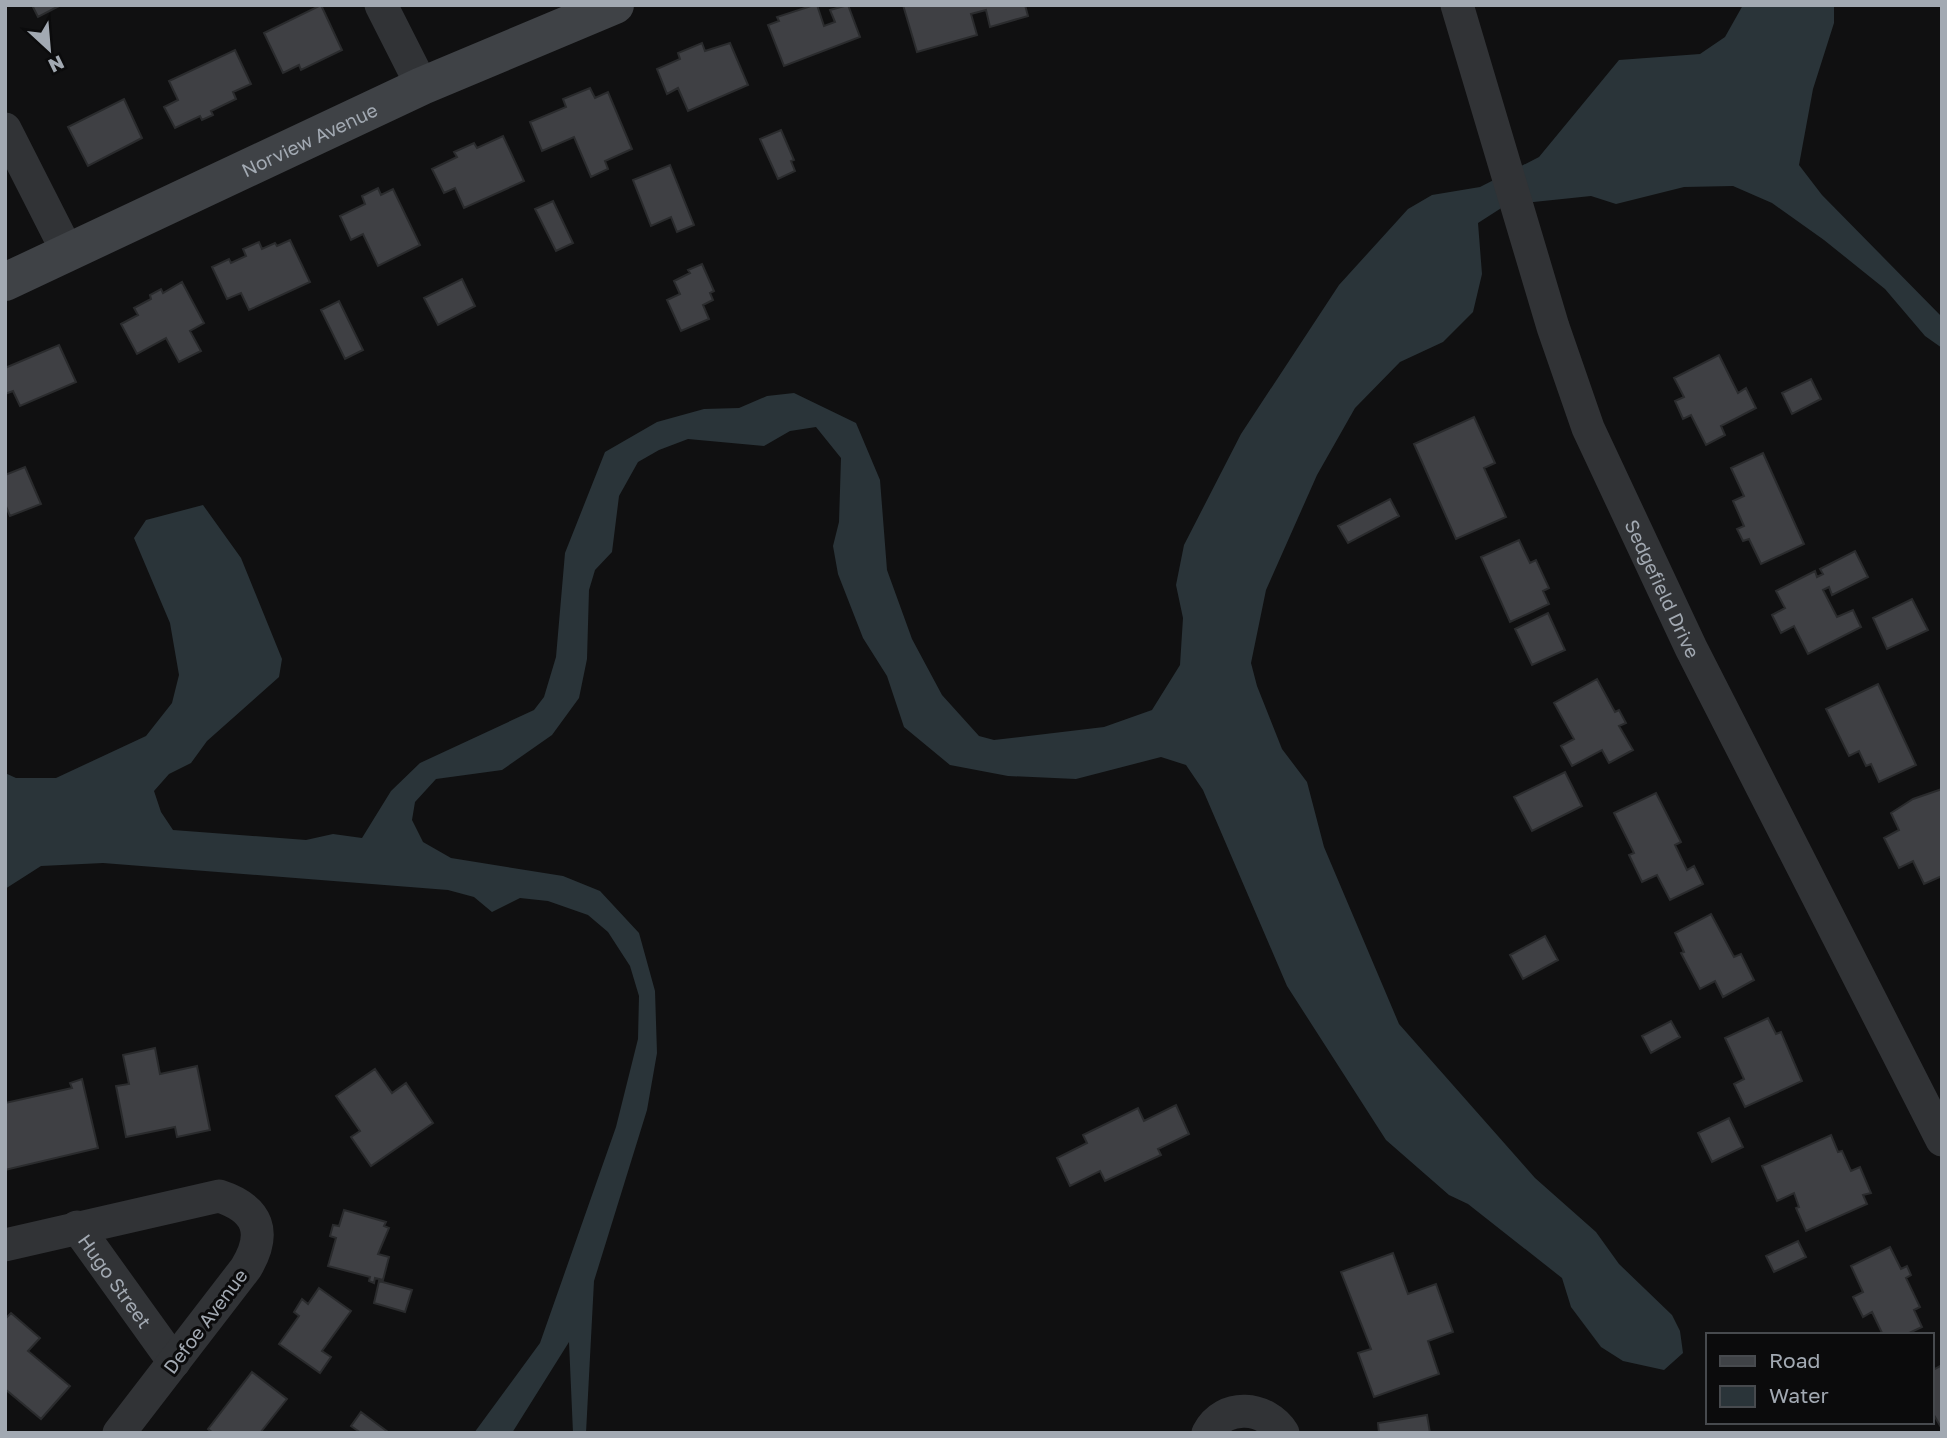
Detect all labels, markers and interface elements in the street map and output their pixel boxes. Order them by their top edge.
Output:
north arrow [14,14,84,84]
text: N [45,51,68,78]
street label: Norview Avenue [237,97,381,181]
street label: Sedgefield Drive [1621,516,1705,661]
street label: Hugo Street [74,1229,157,1332]
street label: Defoe Avenue [158,1264,252,1378]
legend [1706,1333,1933,1424]
text: Road [1769,1347,1820,1373]
text: Water [1769,1382,1829,1408]

